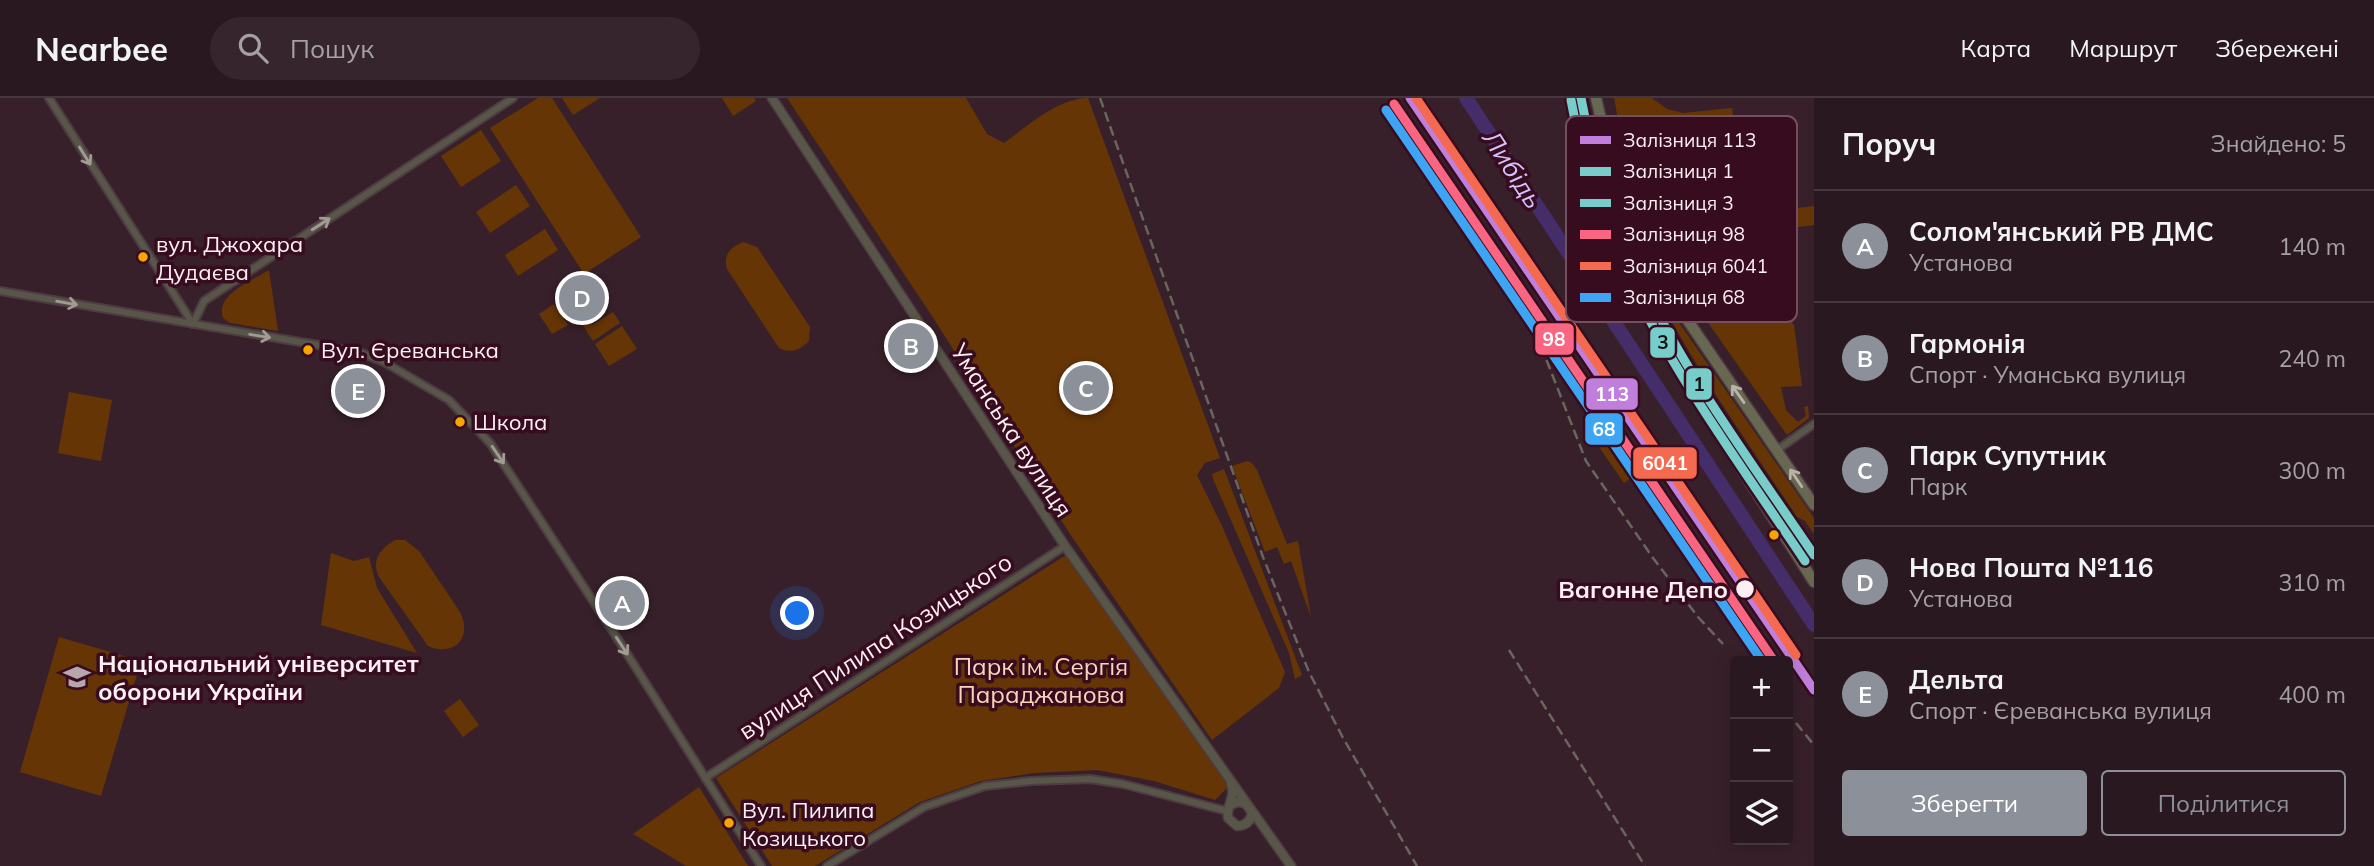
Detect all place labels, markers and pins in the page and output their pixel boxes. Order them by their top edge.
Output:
place label: вул. Джохара Дудаєва [156,230,303,286]
marker: вул. Джохара Дудаєва [136,250,150,264]
pin: D [559,272,605,324]
pin: B [888,320,934,372]
place label: Вул. Єреванська [321,336,499,364]
marker: Вул. Єреванська [301,343,315,357]
pin: C [1063,362,1109,414]
pin: E [335,365,381,417]
place label: Школа [473,408,548,436]
marker: Школа [453,415,467,429]
unlabelled marker [1767,528,1781,542]
place label: Вагонне Депо [1558,574,1728,604]
pin: A [599,577,645,629]
marker: Вагонне Депо [1734,578,1756,600]
place label: Національний університет оборони України [98,648,419,706]
school or university icon: Національний університет оборони України [62,662,92,692]
place label: Вул. Пилипа Козицького [742,796,874,852]
marker: Вул. Пилипа Козицького [722,816,736,830]

